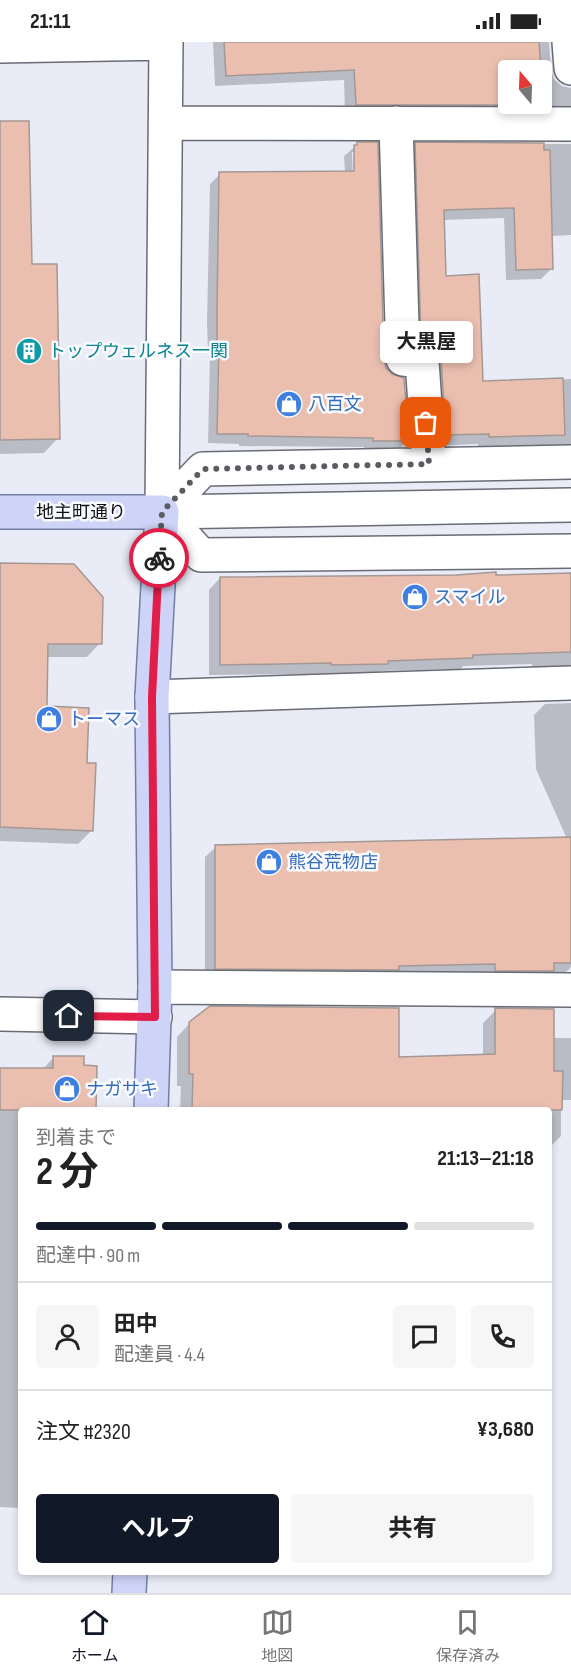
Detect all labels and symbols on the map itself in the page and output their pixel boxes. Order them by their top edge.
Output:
north arrow [498,60,552,114]
callout: 大黒屋 [380,321,472,363]
building icon: トップウェルネス一関 [14,336,44,366]
place label: トップウェルネス一関 [48,341,228,362]
shop icon: 八百文 [274,389,304,419]
place label: 八百文 [308,394,362,415]
pin [400,397,451,448]
street label: 地主町通り [36,502,126,523]
courier [129,528,189,588]
shop icon: スマイル [400,582,430,612]
place label: スマイル [434,587,505,608]
shop icon: トーマス [34,704,64,734]
place label: トーマス [68,709,140,730]
shop icon: 熊谷荒物店 [254,847,284,877]
place label: 熊谷荒物店 [288,852,378,873]
pin [43,990,94,1041]
shop icon: ナガサキ [52,1074,82,1104]
place label: ナガサキ [86,1079,158,1100]

